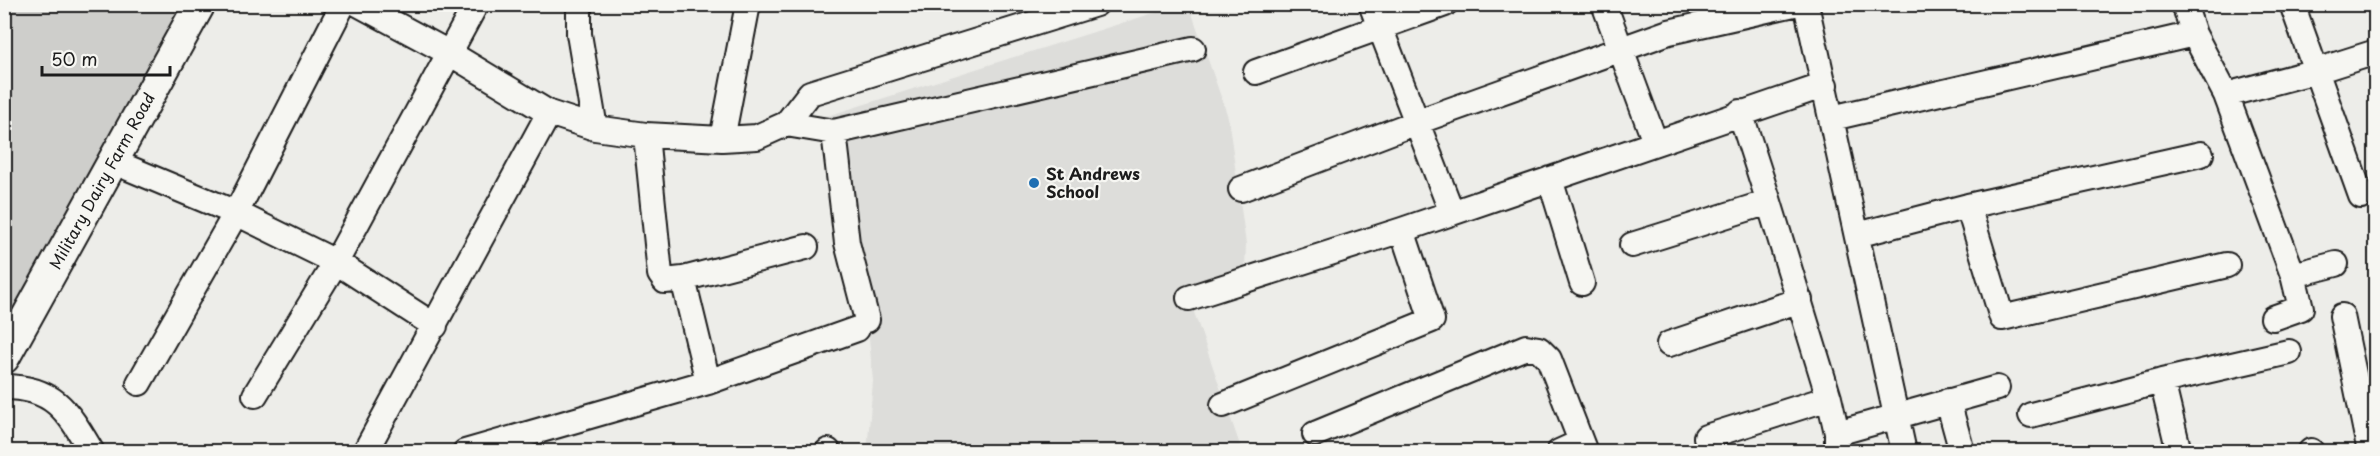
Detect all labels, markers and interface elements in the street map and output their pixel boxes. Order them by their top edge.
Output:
scale bar [42,39,170,77]
text: 50 m [51,45,98,72]
street label: Military Dairy Farm Road [42,88,160,273]
place label: St Andrews School [1046,161,1140,203]
marker: St Andrews School [1027,176,1041,190]

